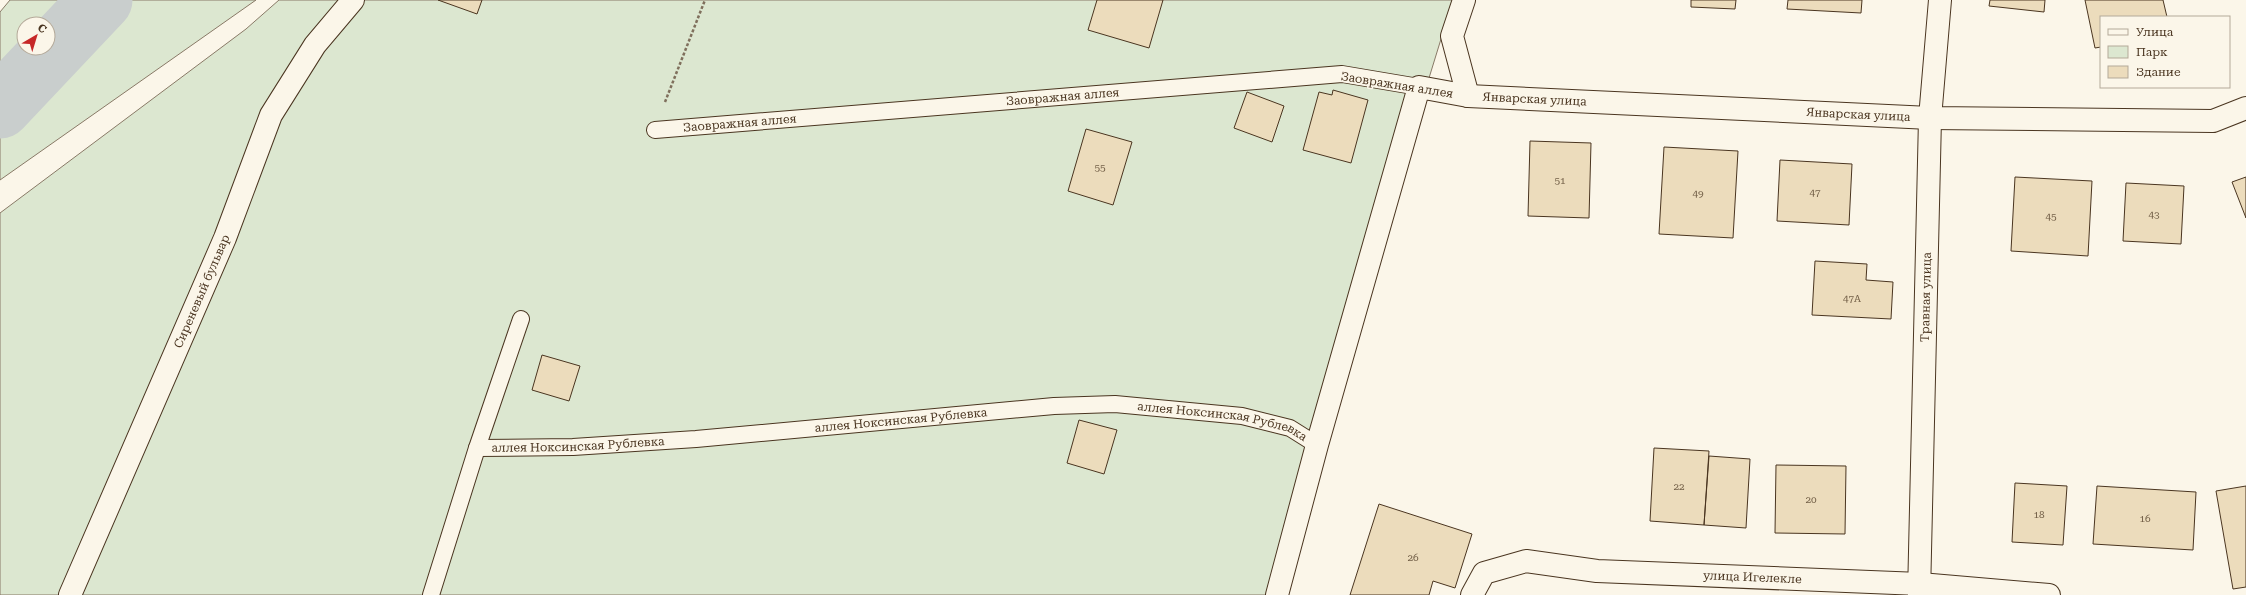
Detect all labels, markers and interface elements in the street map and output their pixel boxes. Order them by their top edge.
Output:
north arrow [16,16,56,56]
legend [2100,16,2230,88]
text: С [35,21,49,36]
text: Улица [2136,25,2174,39]
text: Парк [2136,45,2168,59]
text: Здание [2136,65,2181,79]
street label: Заовражная аллея [1340,69,1454,101]
street label: Заовражная аллея [1005,85,1120,108]
street label: Январская улица [1482,90,1588,109]
street label: Январская улица [1806,105,1911,124]
street label: Заовражная аллея [682,111,797,135]
house number: 55 [1094,162,1106,173]
house number: 51 [1554,175,1566,186]
house number: 47 [1809,187,1821,198]
house number: 49 [1692,188,1704,199]
house number: 43 [2148,209,2160,220]
house number: 45 [2045,211,2057,222]
street label: Сиреневый бульвар [171,232,233,350]
street label: Травная улица [1918,251,1934,342]
house number: 47А [1843,293,1861,304]
street label: аллея Ноксинская Рублевка [1137,399,1310,444]
street label: аллея Ноксинская Рублевка [814,405,988,435]
street label: аллея Ноксинская Рублевка [491,434,665,455]
house number: 22 [1673,481,1685,492]
house number: 20 [1805,494,1817,505]
house number: 18 [2033,509,2045,520]
house number: 16 [2139,513,2151,524]
house number: 26 [1407,552,1419,563]
street label: улица Игелекле [1703,568,1802,586]

